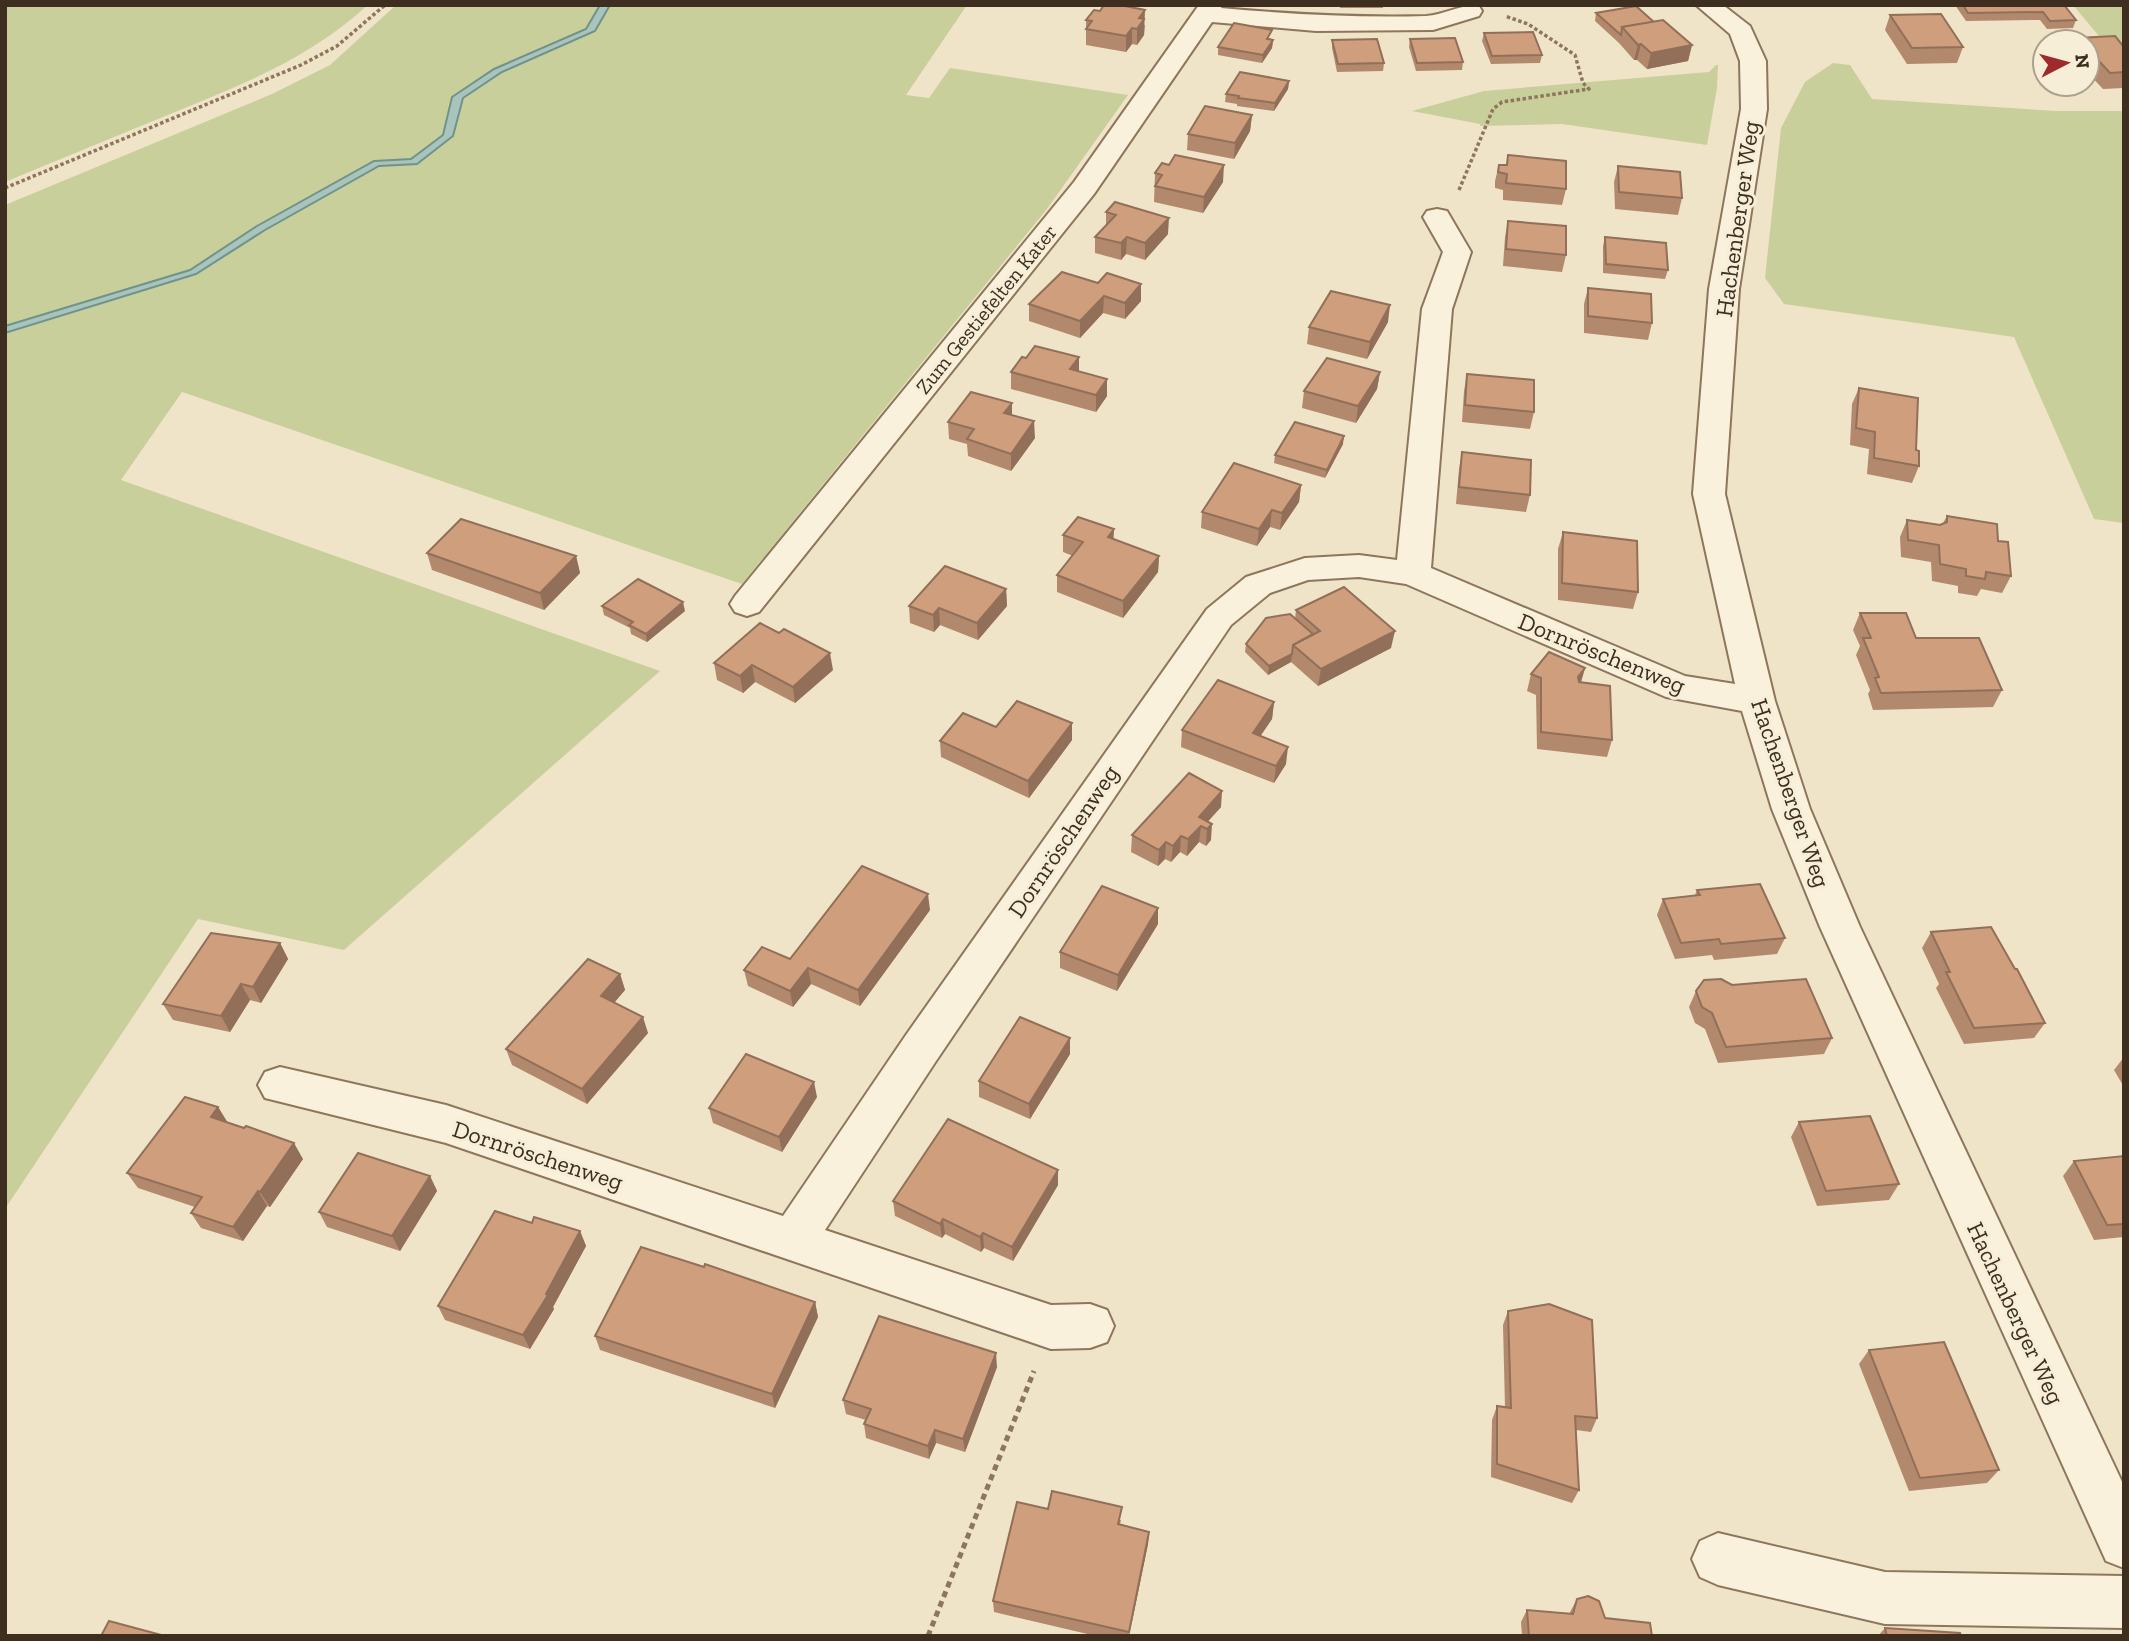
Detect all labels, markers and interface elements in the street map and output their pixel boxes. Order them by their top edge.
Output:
north arrow [2031,28,2101,98]
text: N [2070,53,2095,70]
street label: Hachenberger Weg [1709,119,1765,319]
street label: Zum Gestiefelten Kater [910,219,1062,399]
street label: Dornröschenweg [1514,606,1690,700]
street label: Hachenberger Weg [1745,695,1837,891]
street label: Dornröschenweg [1001,759,1125,923]
street label: Dornröschenweg [449,1114,627,1196]
street label: Hachenberger Weg [1961,1217,2071,1409]

